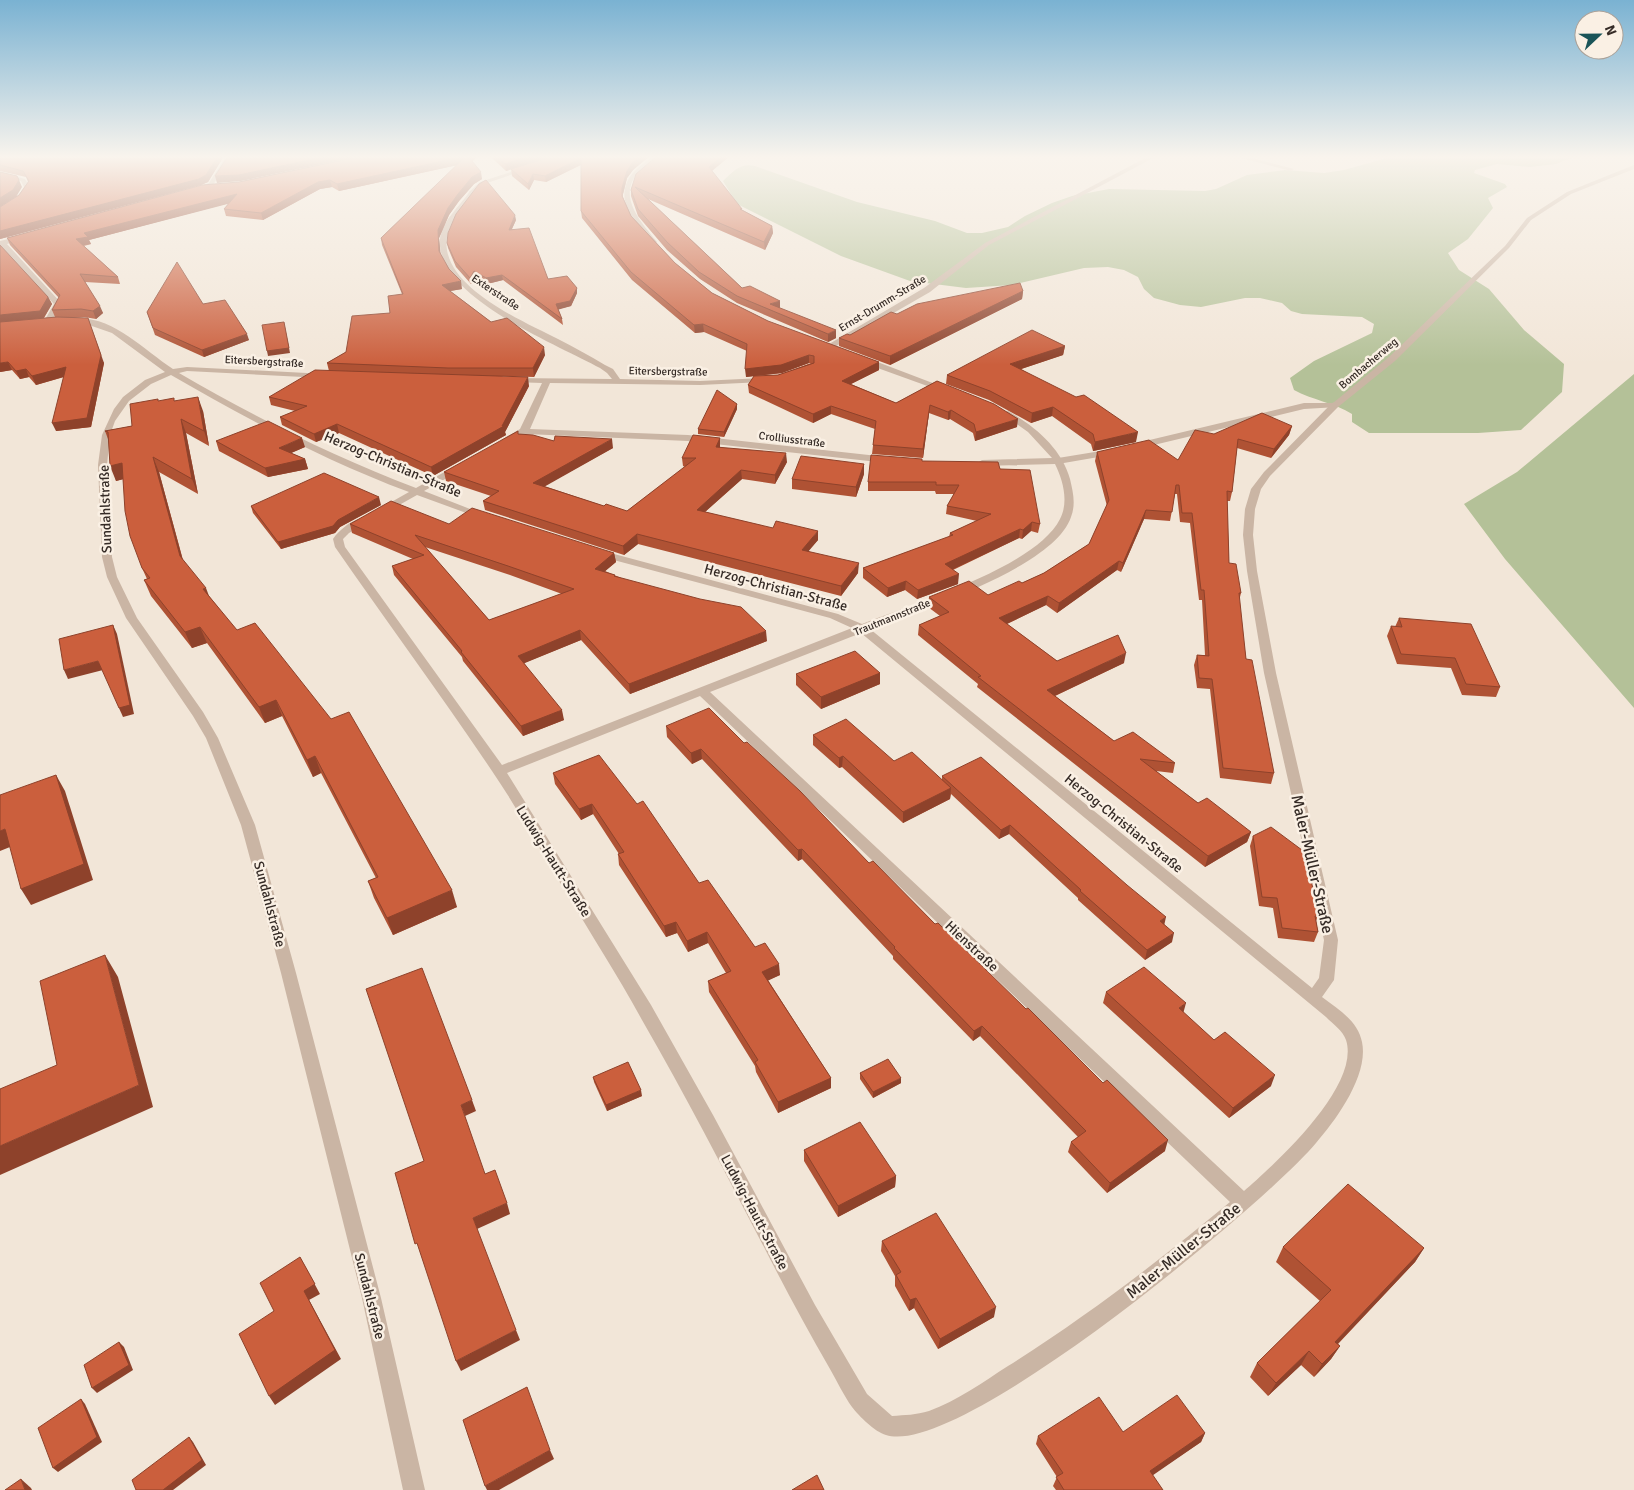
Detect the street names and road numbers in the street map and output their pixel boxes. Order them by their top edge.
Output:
street label: Exterstraße [469,272,522,313]
street label: Ernst-Drumm-Straße [836,272,928,335]
street label: Bombacherweg [1336,335,1400,392]
street label: Eitersbergstraße [224,353,304,370]
street label: Eitersbergstraße [628,364,708,379]
street label: Herzog-Christian-Straße [321,428,464,501]
street label: Crolliusstraße [758,429,826,450]
street label: Sundahlstraße [95,465,116,553]
street label: Herzog-Christian-Straße [702,560,849,615]
street label: Trautmannstraße [852,596,932,639]
street label: Herzog-Christian-Straße [1061,770,1186,876]
street label: Maler-Müller-Straße [1286,793,1338,936]
street label: Ludwig-Hautt-Straße [512,803,595,920]
street label: Sundahlstraße [250,859,289,949]
street label: Hienstraße [941,917,1002,975]
street label: Ludwig-Hautt-Straße [717,1152,792,1273]
street label: Maler-Müller-Straße [1122,1198,1245,1303]
street label: Sundahlstraße [351,1251,388,1341]

